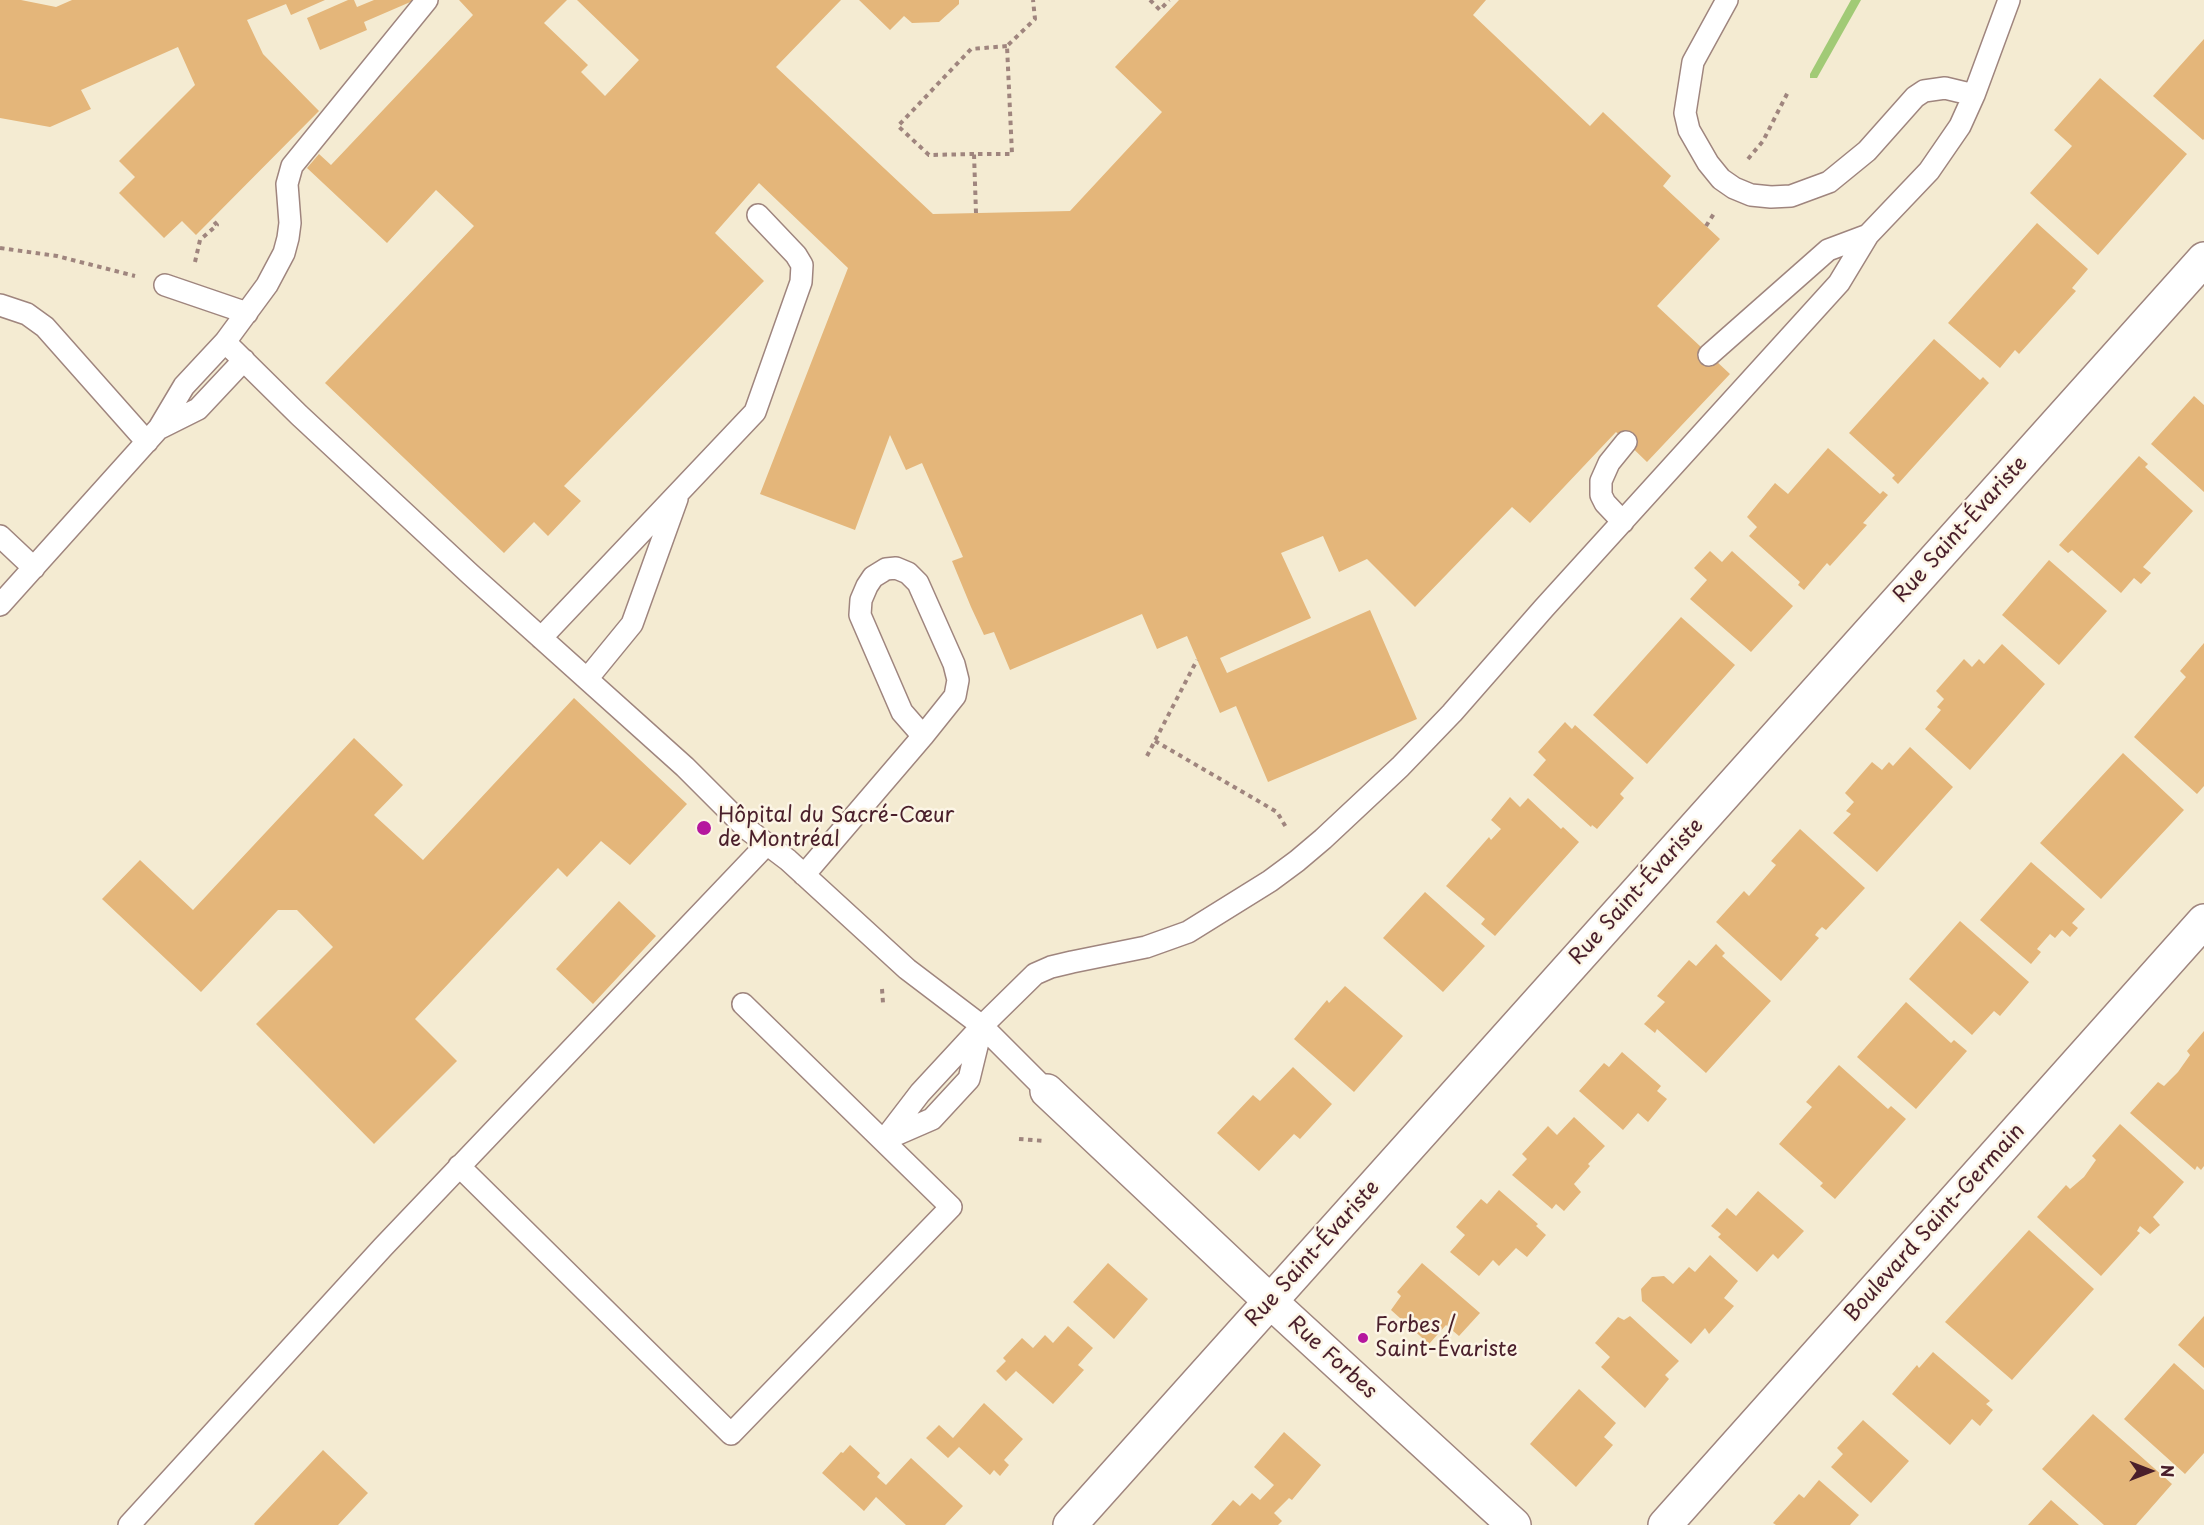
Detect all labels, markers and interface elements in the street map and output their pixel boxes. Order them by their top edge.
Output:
street label: Rue Saint-Évariste [1889,452,2033,608]
place label: Hôpital du Sacré-Cœur de Montréal [718,803,954,853]
street label: Rue Saint-Évariste [1565,814,1709,970]
marker: Hôpital du Sacré-Cœur de Montréal [695,819,713,837]
street label: Boulevard Saint-Germain [1840,1119,2030,1327]
street label: Rue Saint-Évariste [1241,1176,1385,1332]
street label: Rue Forbes [1282,1311,1382,1405]
place label: Forbes / Saint-Évariste [1375,1313,1518,1363]
marker: Forbes / Saint-Évariste [1356,1331,1370,1345]
north arrow [2120,1441,2180,1501]
text: N [2156,1465,2180,1477]

